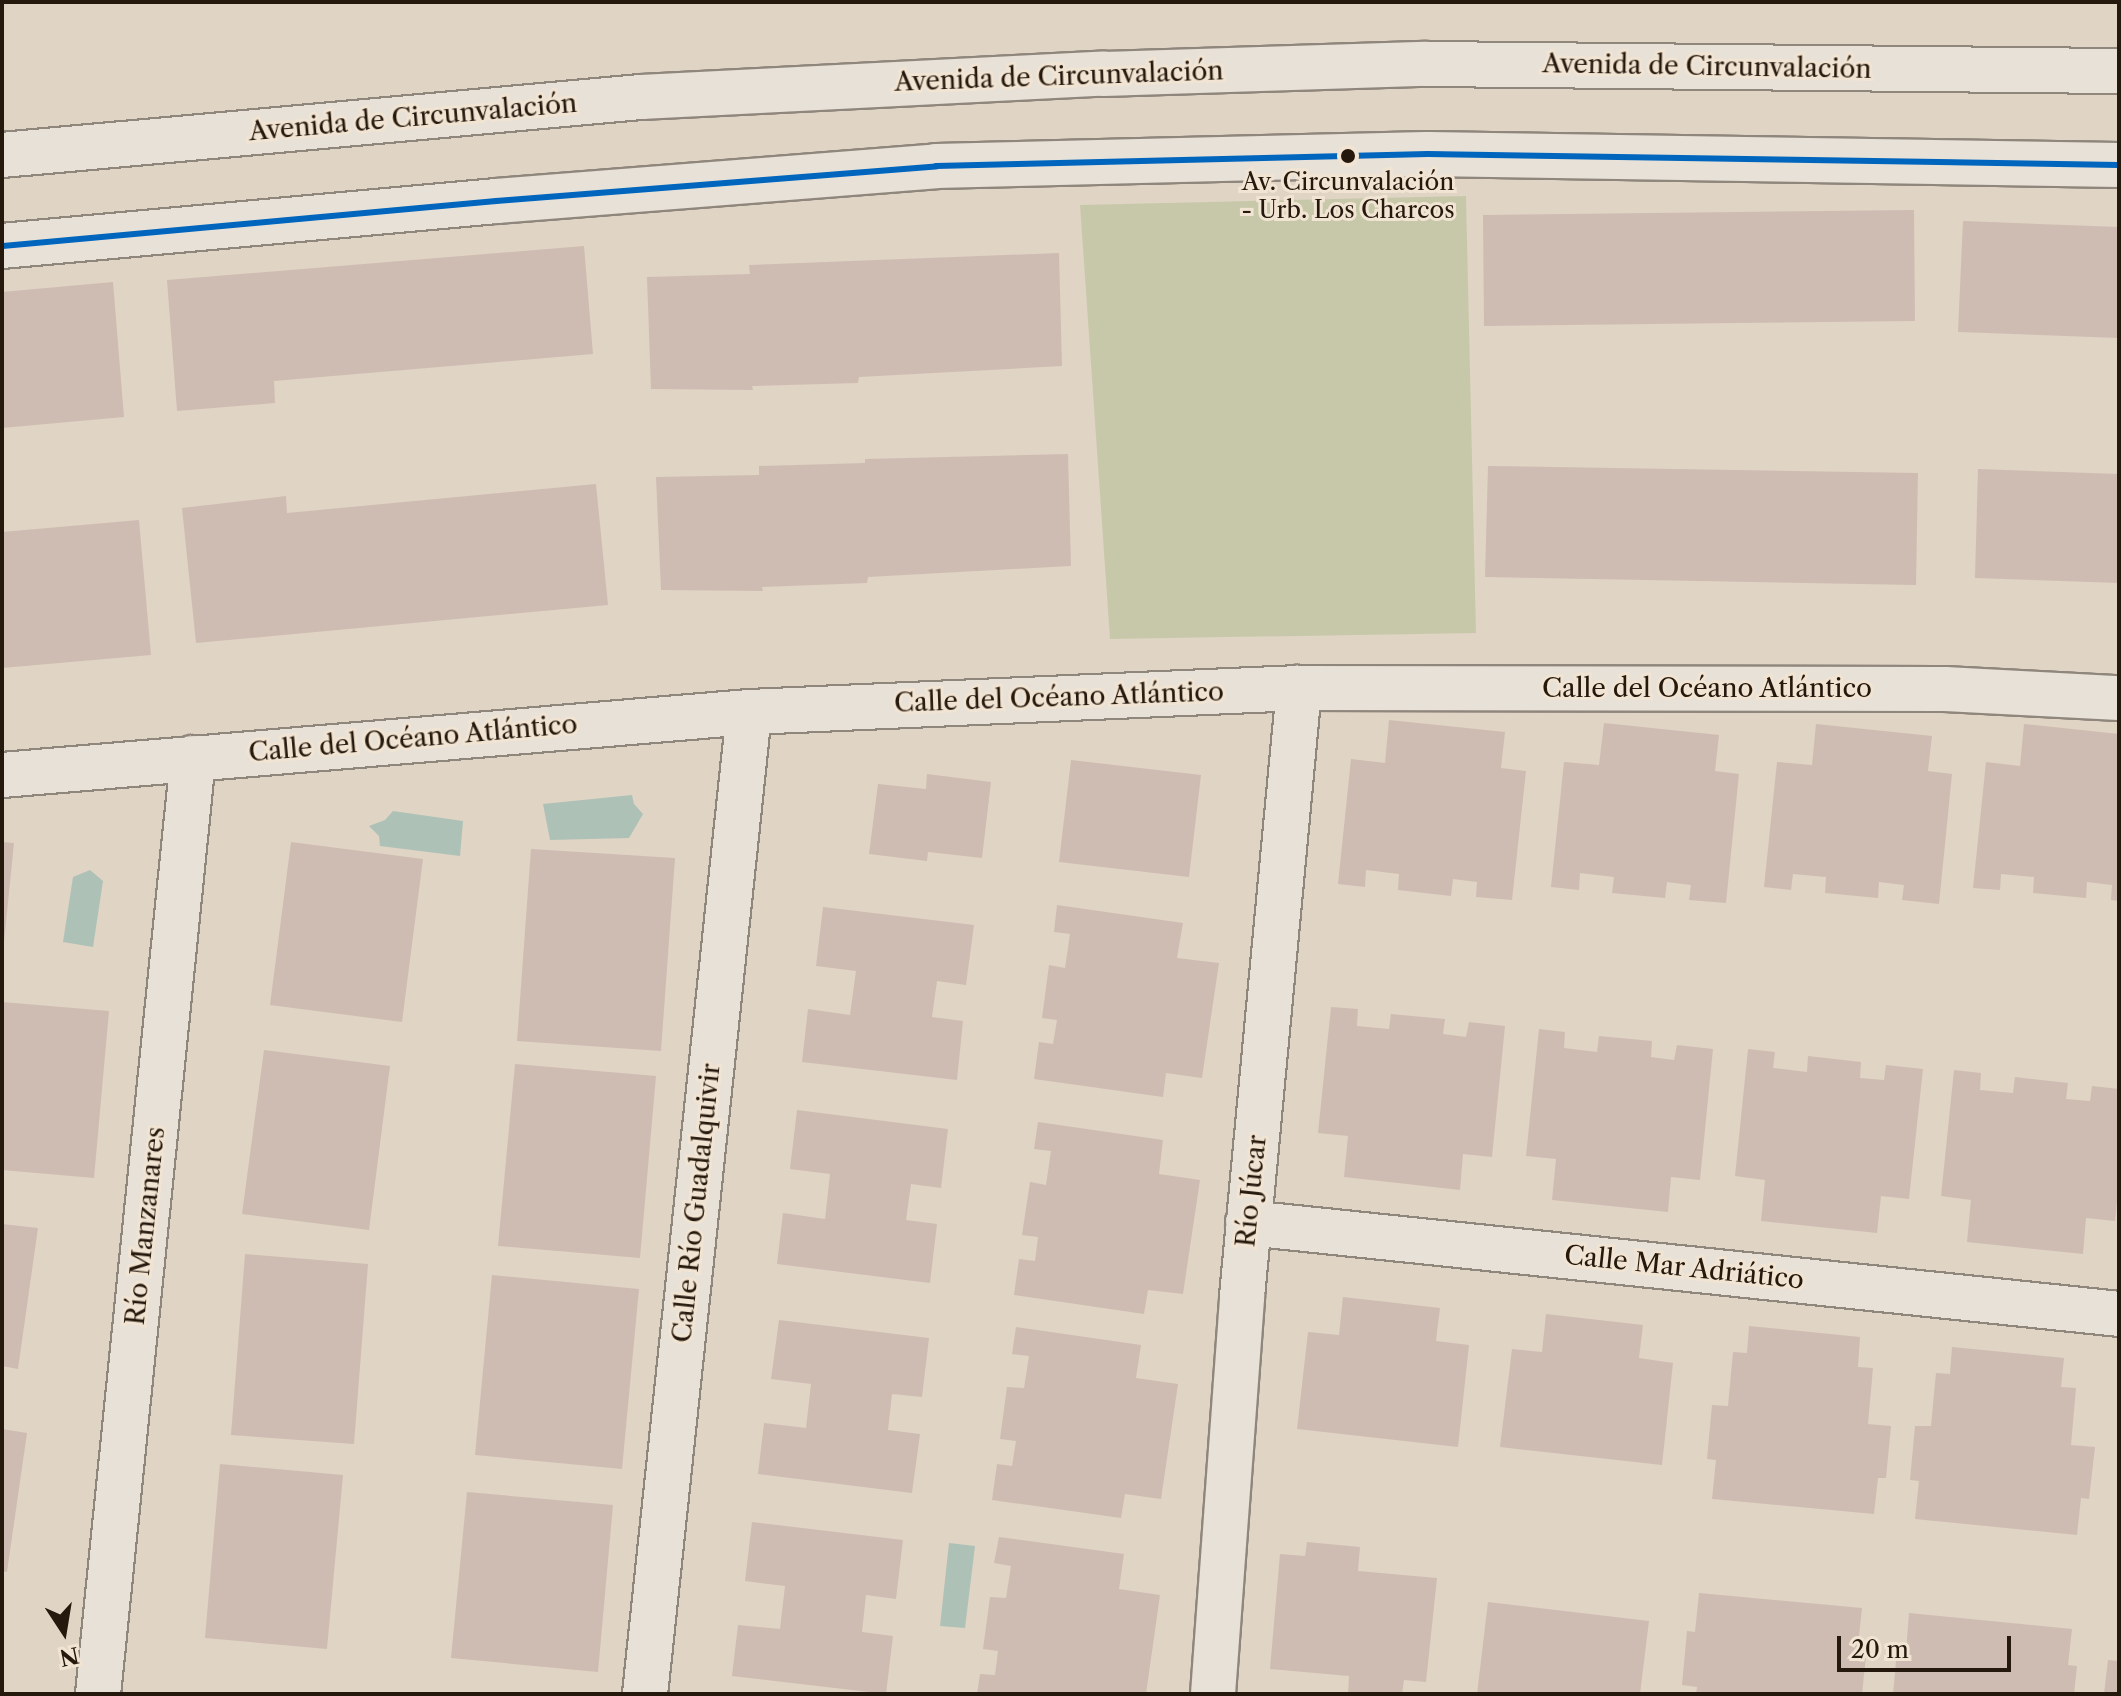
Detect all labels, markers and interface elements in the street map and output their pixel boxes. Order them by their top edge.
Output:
street label: Avenida de Circunvalación [1542,49,1872,85]
street label: Avenida de Circunvalación [894,56,1224,98]
street label: Avenida de Circunvalación [247,88,579,148]
marker: Av. Circunvalación - Urb. Los Charcos [1340,148,1356,164]
place label: Av. Circunvalación - Urb. Los Charcos [1241,168,1455,224]
street label: Calle del Océano Atlántico [1542,673,1872,705]
street label: Calle del Océano Atlántico [893,677,1225,719]
street label: Calle del Océano Atlántico [247,709,579,769]
street label: Calle Río Guadalquivir [667,1062,727,1344]
street label: Río Manzanares [120,1125,172,1327]
street label: Río Júcar [1231,1133,1273,1249]
street label: Calle Mar Adriático [1562,1240,1806,1296]
north arrow [24,1592,104,1672]
scale bar [1841,1620,2015,1670]
text: 20 m [1851,1635,1909,1664]
text: N [57,1641,81,1671]

